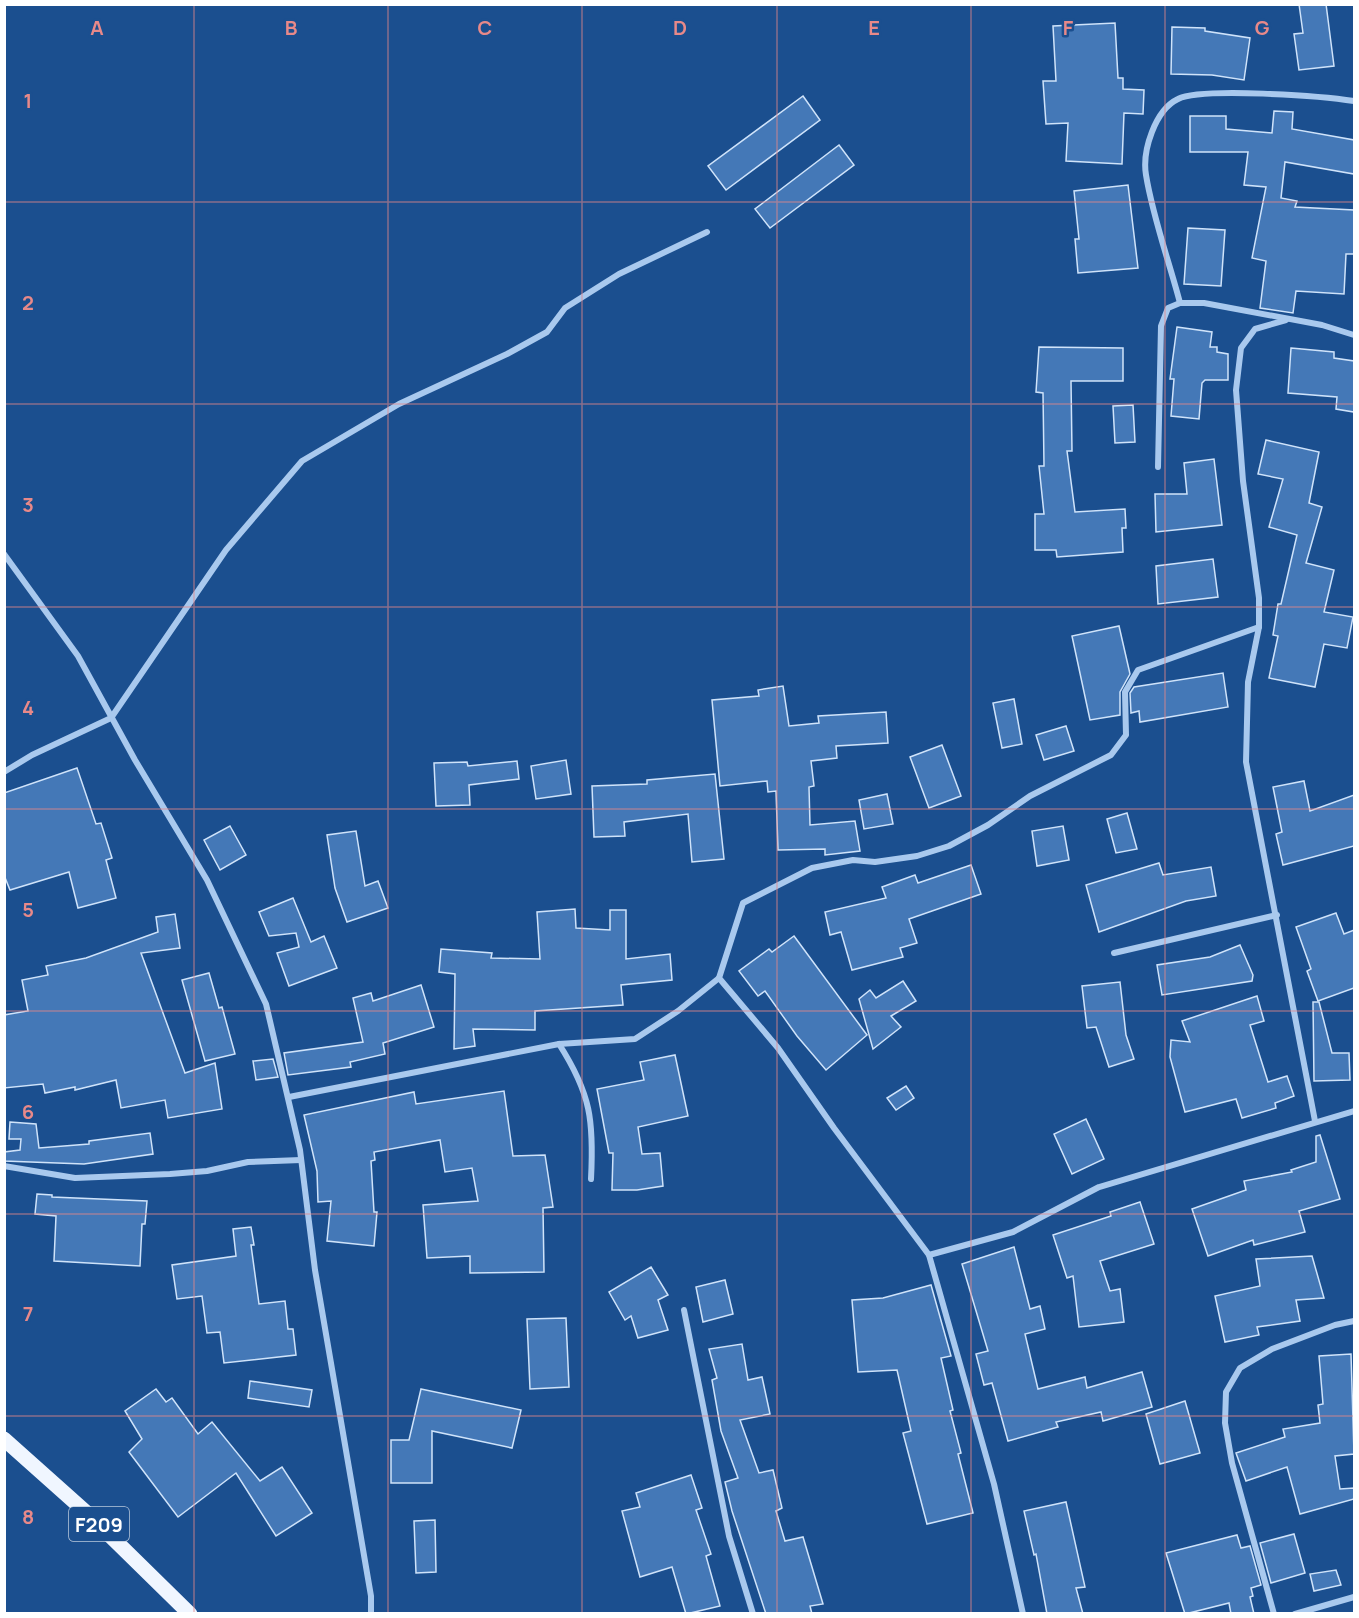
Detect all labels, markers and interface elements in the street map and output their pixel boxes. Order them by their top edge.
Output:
text: A [90,14,104,41]
text: B [285,14,298,41]
text: C [478,14,492,41]
text: D [673,14,687,41]
text: E [868,14,880,41]
text: F [1063,14,1074,41]
text: G [1255,14,1270,41]
text: 1 [24,87,32,114]
text: 2 [22,289,34,316]
text: 3 [22,491,34,518]
text: 4 [22,694,34,721]
text: 5 [22,896,34,923]
text: 6 [22,1098,34,1125]
text: 7 [23,1300,33,1327]
text: 8 [22,1503,34,1530]
road number: F209 [69,1507,129,1541]

